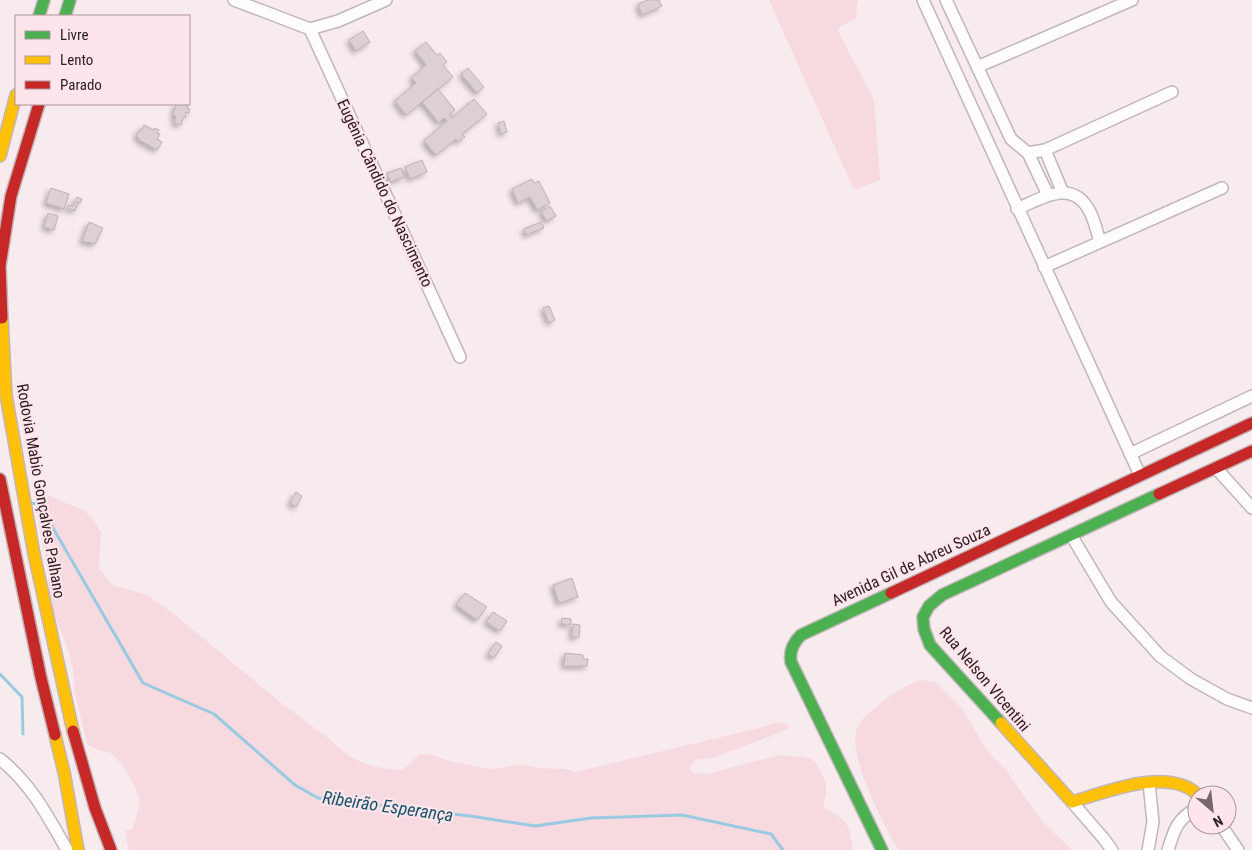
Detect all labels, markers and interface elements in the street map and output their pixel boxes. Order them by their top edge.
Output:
legend [15,15,190,105]
text: Livre [60,26,88,44]
text: Lento [60,51,93,69]
text: Parado [60,76,102,94]
street label: Eugênia Cândido do Nascimento [333,96,437,290]
street label: Rodovia Mabio Gonçalves Palhano [13,382,69,600]
street label: Avenida Gil de Abreu Souza [829,520,993,610]
street label: Rua Nelson VIcentini [936,623,1034,735]
north arrow [1187,785,1237,835]
water label: Ribeirão Esperança [321,786,455,826]
text: N [1211,812,1226,831]

